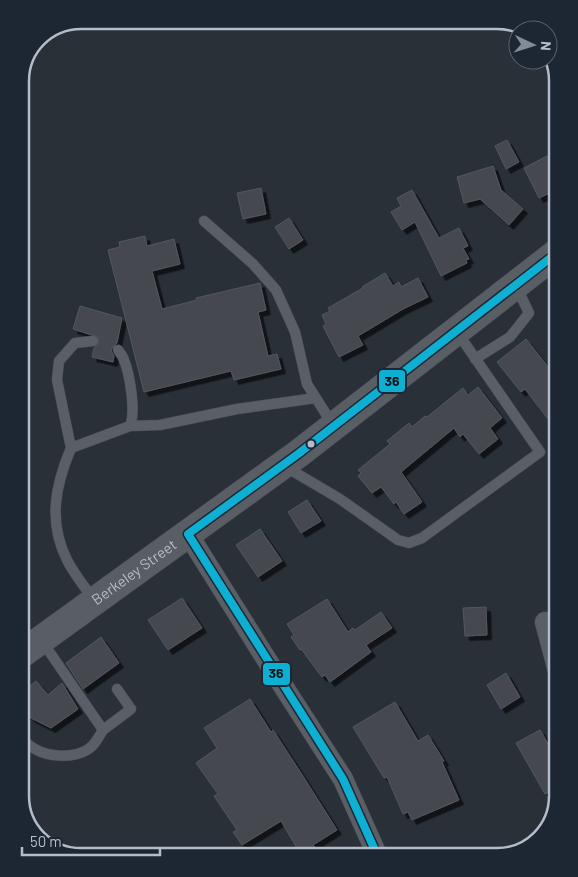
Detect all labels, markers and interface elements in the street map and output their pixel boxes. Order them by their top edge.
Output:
north arrow [508,20,558,70]
text: N [538,41,555,51]
line badge: 36 [378,369,406,393]
text: 36 [384,372,400,389]
unlabelled marker [306,439,316,449]
street label: Berkeley Street [88,535,180,608]
line badge: 36 [262,662,291,686]
text: 36 [268,664,284,681]
scale bar [22,824,160,856]
text: 50 m [30,832,62,850]

